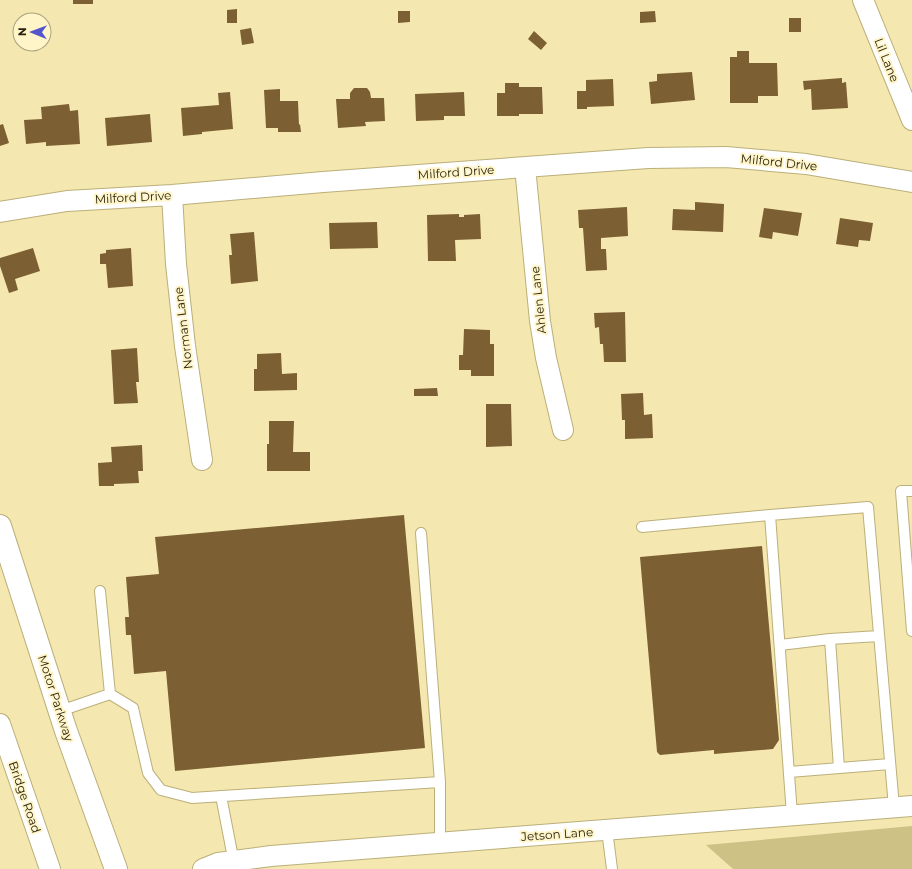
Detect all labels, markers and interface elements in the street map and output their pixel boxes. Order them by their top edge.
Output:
north arrow [12,12,52,52]
text: N [15,27,29,36]
street label: Lil Lane [871,36,903,84]
street label: Milford Drive [740,151,818,173]
street label: Milford Drive [417,162,495,182]
street label: Milford Drive [94,188,172,206]
street label: Ahlen Lane [527,265,549,335]
street label: Norman Lane [171,286,195,370]
street label: Motor Parkway [35,653,77,744]
street label: Bridge Road [6,759,44,835]
street label: Jetson Lane [519,824,594,844]

